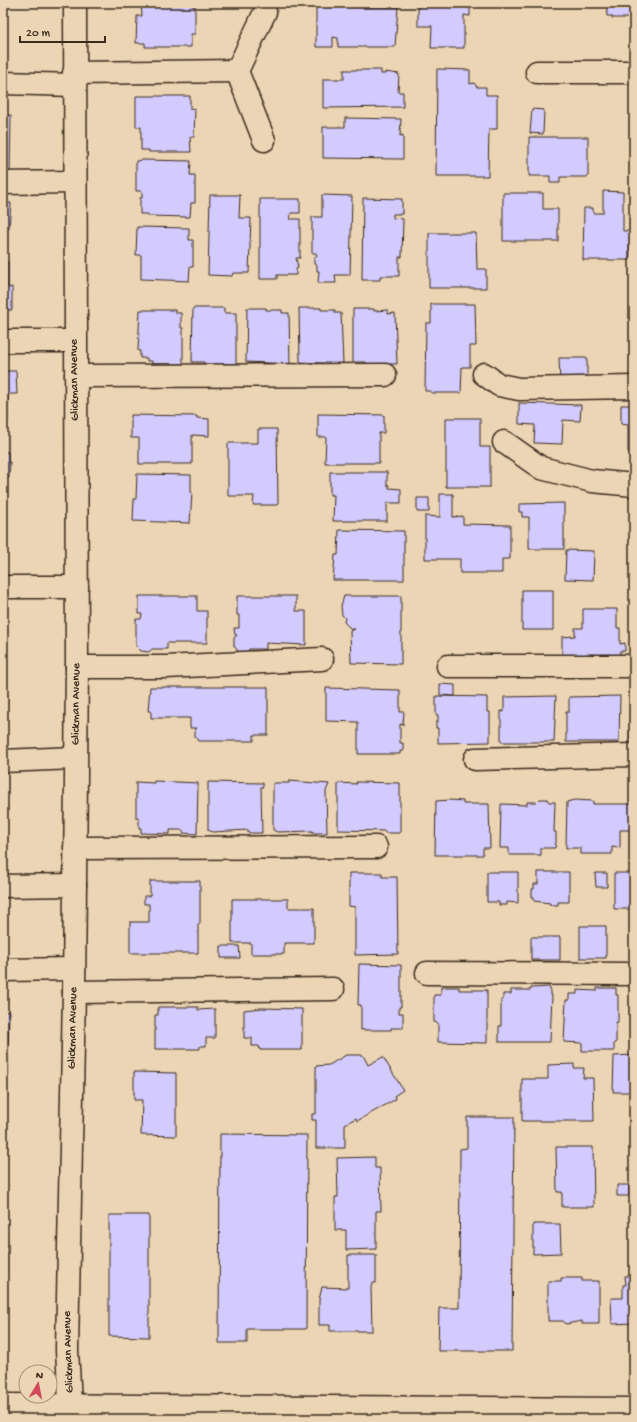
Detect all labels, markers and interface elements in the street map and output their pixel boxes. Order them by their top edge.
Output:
scale bar [20,18,105,44]
text: 20 m [26,27,51,41]
street label: Glickman Avenue [67,338,83,421]
street label: Glickman Avenue [69,662,84,745]
street label: Glickman Avenue [65,986,81,1069]
street label: Glickman Avenue [61,1310,77,1393]
north arrow [18,1364,58,1404]
text: N [35,1370,44,1383]

